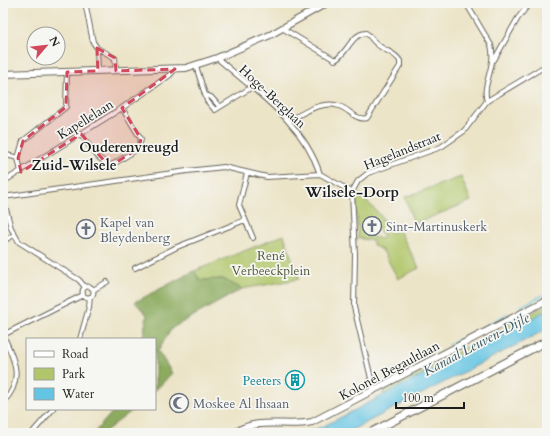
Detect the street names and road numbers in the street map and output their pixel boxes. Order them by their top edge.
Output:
street label: Hoge-Berglaan [235,61,310,133]
street label: Kapellelaan [54,95,117,144]
street label: Hagelandstraat [361,127,444,175]
street label: Kolonel Begaultlaan [336,337,443,405]

